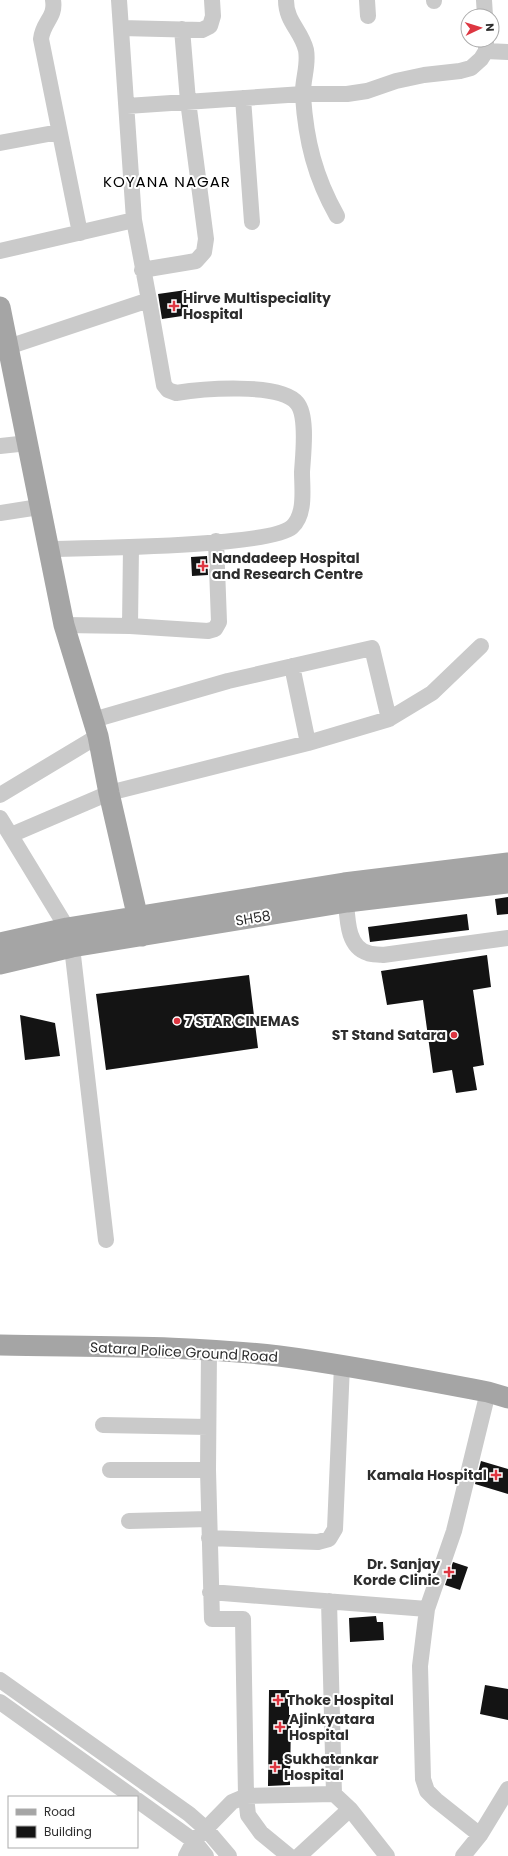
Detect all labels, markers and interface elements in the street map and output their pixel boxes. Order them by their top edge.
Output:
north arrow [460,8,500,48]
text: N [482,23,498,32]
district label: KOYANA NAGAR [103,171,231,192]
place label: Hirve Multispeciality Hospital [183,288,331,324]
marker: Hirve Multispeciality Hospital [168,300,180,312]
place label: Nandadeep Hospital and Research Centre [212,548,363,584]
marker: Nandadeep Hospital and Research Centre [197,560,209,572]
street label: SH58 [234,905,272,931]
place label: 7 STAR CINEMAS [185,1011,300,1031]
marker: 7 STAR CINEMAS [172,1016,182,1026]
place label: ST Stand Satara [332,1025,446,1045]
marker: ST Stand Satara [449,1030,459,1040]
street label: Satara Police Ground Road [90,1337,278,1367]
place label: Kamala Hospital [367,1465,487,1485]
marker: Kamala Hospital [490,1469,502,1481]
place label: Dr. Sanjay Korde Clinic [353,1554,441,1590]
marker: Dr. Sanjay Korde Clinic [443,1566,455,1578]
place label: Thoke Hospital [287,1690,394,1710]
marker: Thoke Hospital [272,1694,284,1706]
place label: Ajinkyatara Hospital [289,1709,375,1745]
marker: Ajinkyatara Hospital [274,1721,286,1733]
place label: Sukhatankar Hospital [284,1749,378,1785]
marker: Sukhatankar Hospital [269,1761,281,1773]
legend [8,1796,138,1848]
text: Road [44,1803,75,1820]
text: Building [44,1823,92,1840]

